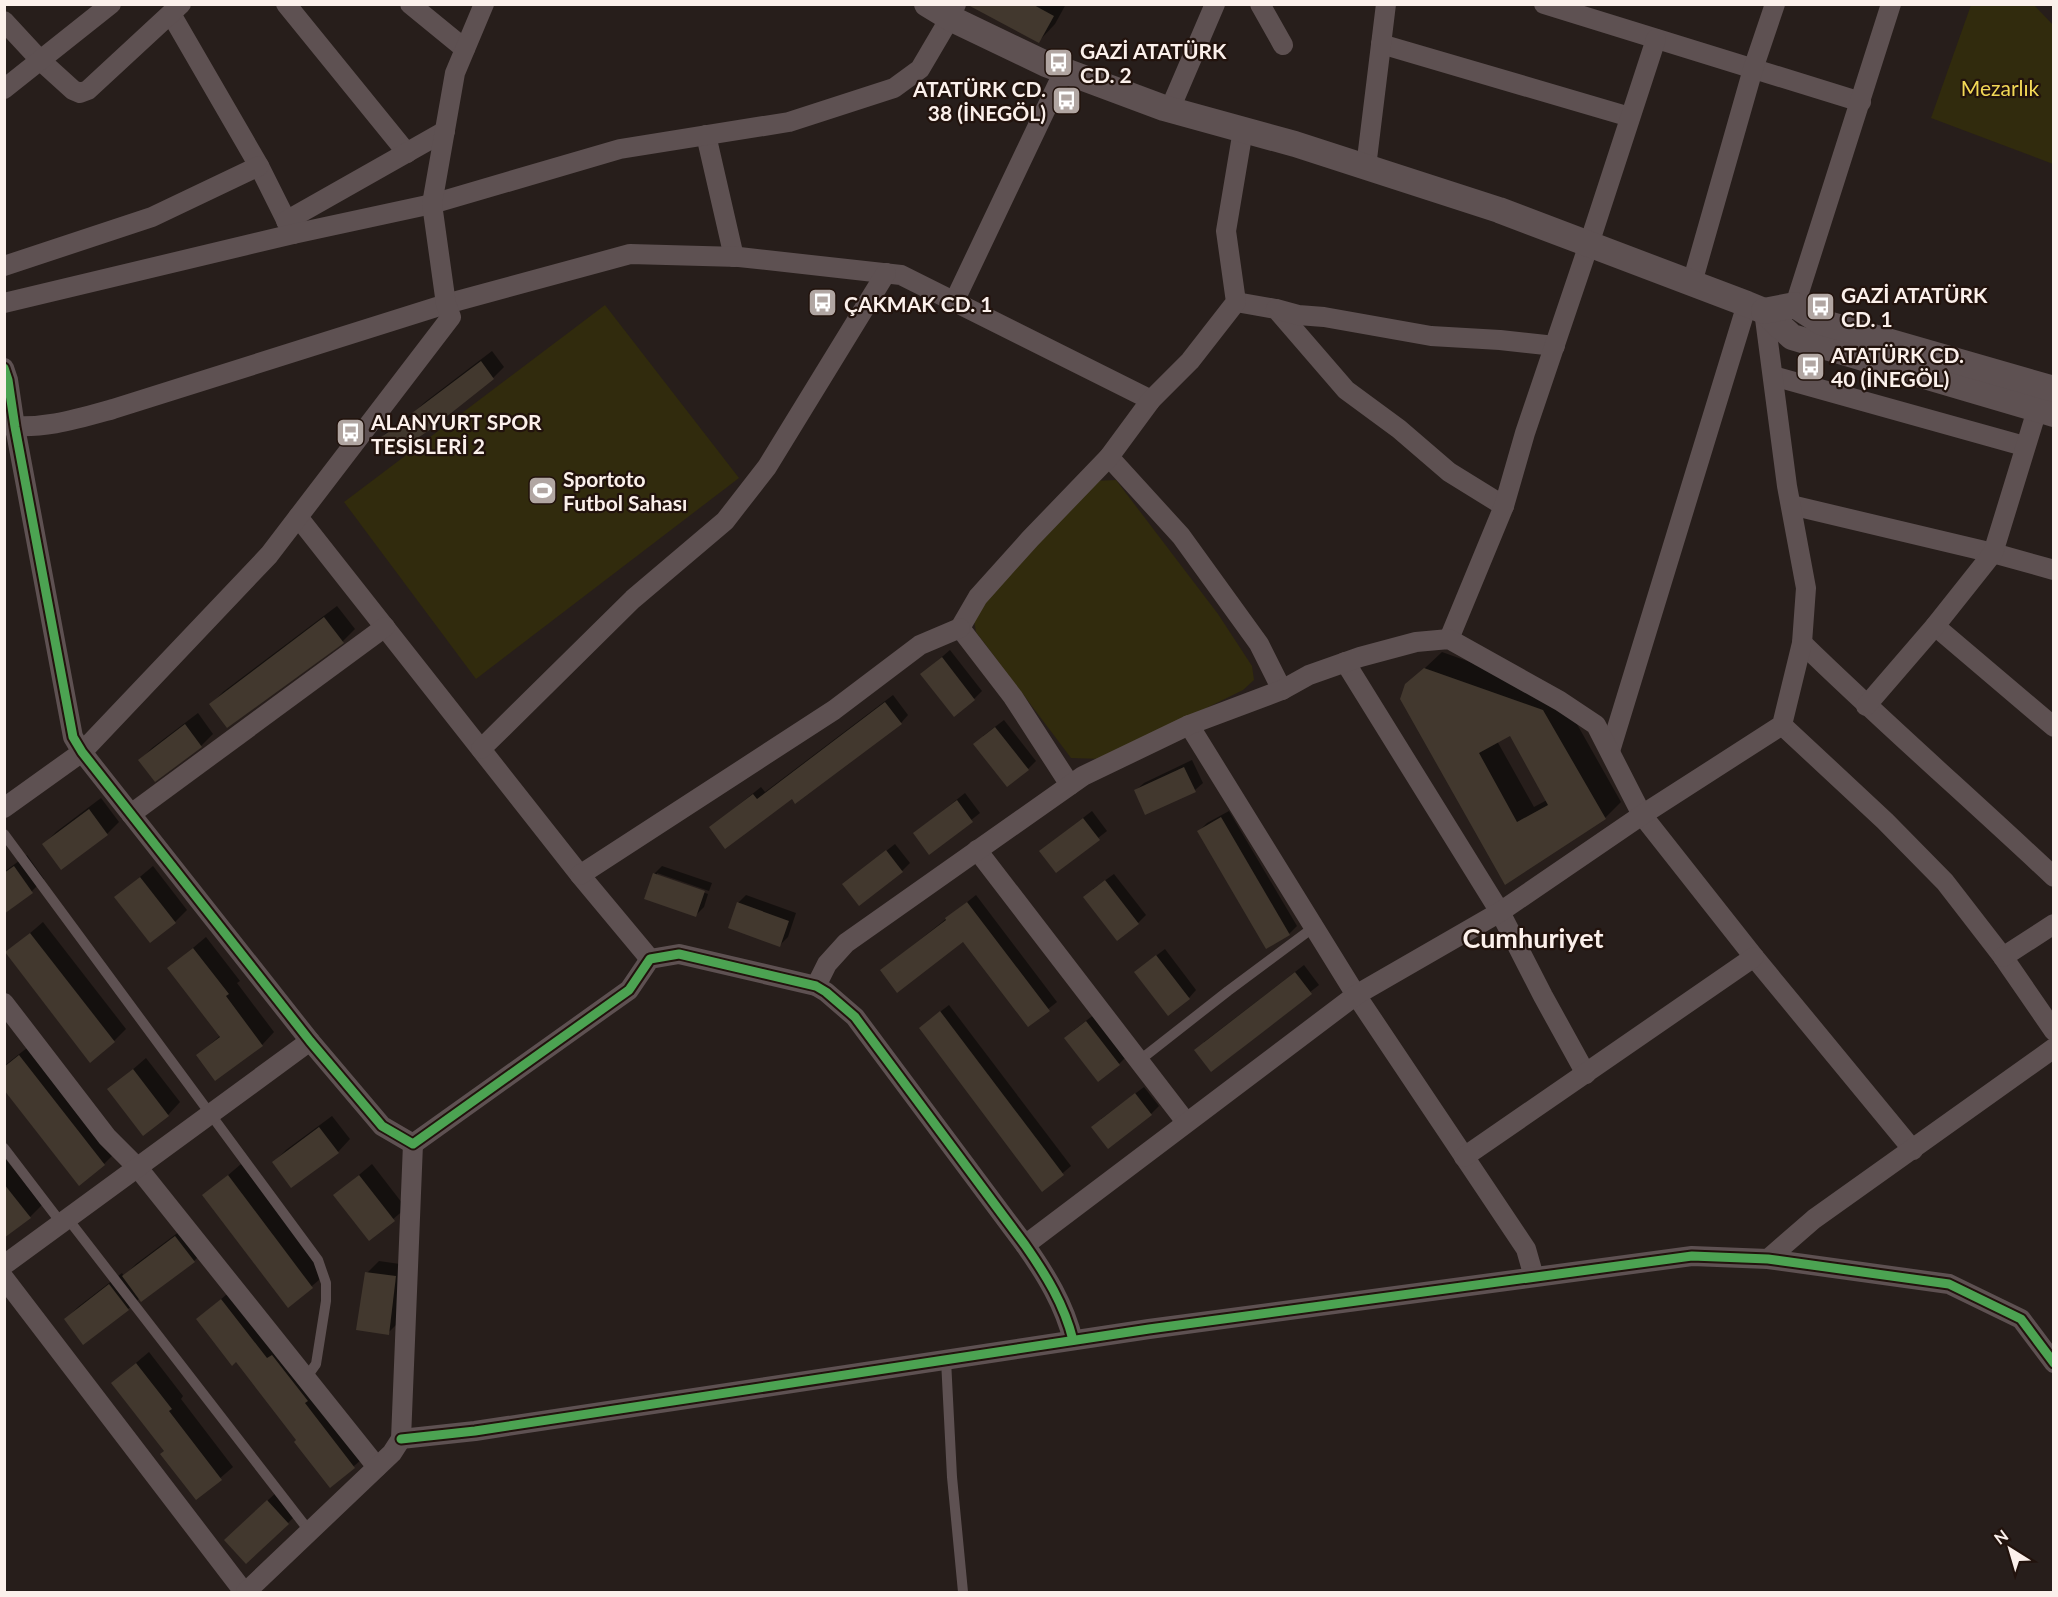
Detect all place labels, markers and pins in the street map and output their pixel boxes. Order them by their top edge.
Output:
place label: GAZİ ATATÜRK CD. 2 [1080,38,1227,87]
bus stop icon: GAZİ ATATÜRK CD. 2 [1043,46,1075,78]
place label: ATATÜRK CD. 38 (İNEGÖL) [912,76,1046,125]
bus stop icon: ATATÜRK CD. 38 (İNEGÖL) [1051,84,1083,116]
place label: GAZİ ATATÜRK CD. 1 [1841,282,1988,331]
bus stop icon: ÇAKMAK CD. 1 [807,287,839,319]
bus stop icon: GAZİ ATATÜRK CD. 1 [1804,290,1836,322]
place label: ÇAKMAK CD. 1 [844,291,993,316]
place label: ATATÜRK CD. 40 (İNEGÖL) [1830,342,1964,391]
bus stop icon: ATATÜRK CD. 40 (İNEGÖL) [1794,350,1826,382]
place label: ALANYURT SPOR TESİSLERİ 2 [370,409,542,458]
bus stop icon: ALANYURT SPOR TESİSLERİ 2 [334,417,366,449]
place label: Sportoto Futbol Sahası [563,466,687,515]
sports icon: Sportoto Futbol Sahası [526,474,558,506]

